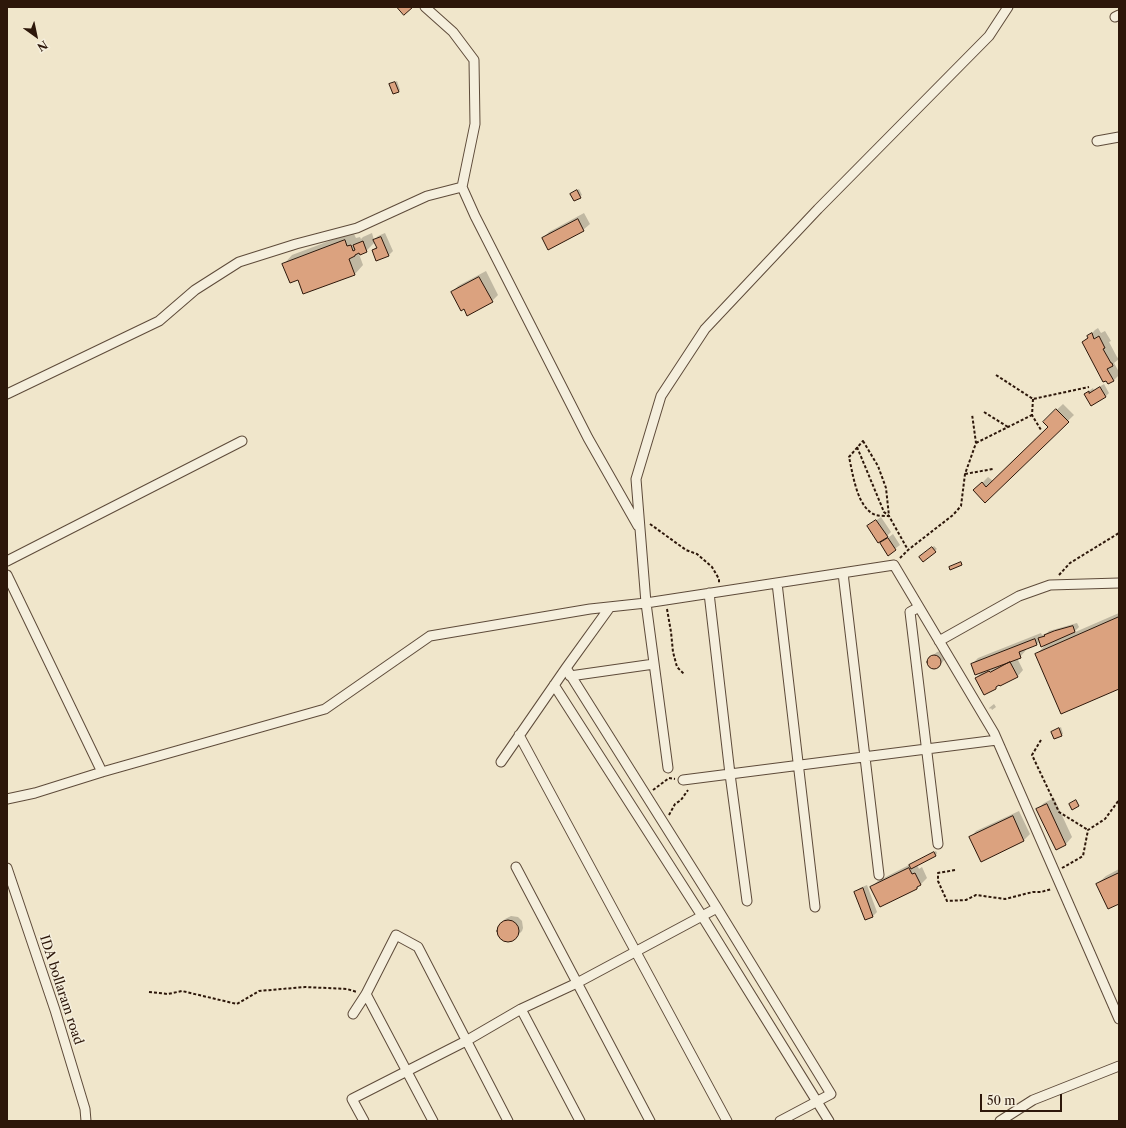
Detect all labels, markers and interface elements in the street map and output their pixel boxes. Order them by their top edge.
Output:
north arrow [16,16,56,56]
text: N [35,38,50,55]
street label: IDA bollaram road [36,933,86,1047]
scale bar [982,1086,1064,1112]
text: 50 m [987,1093,1016,1108]

